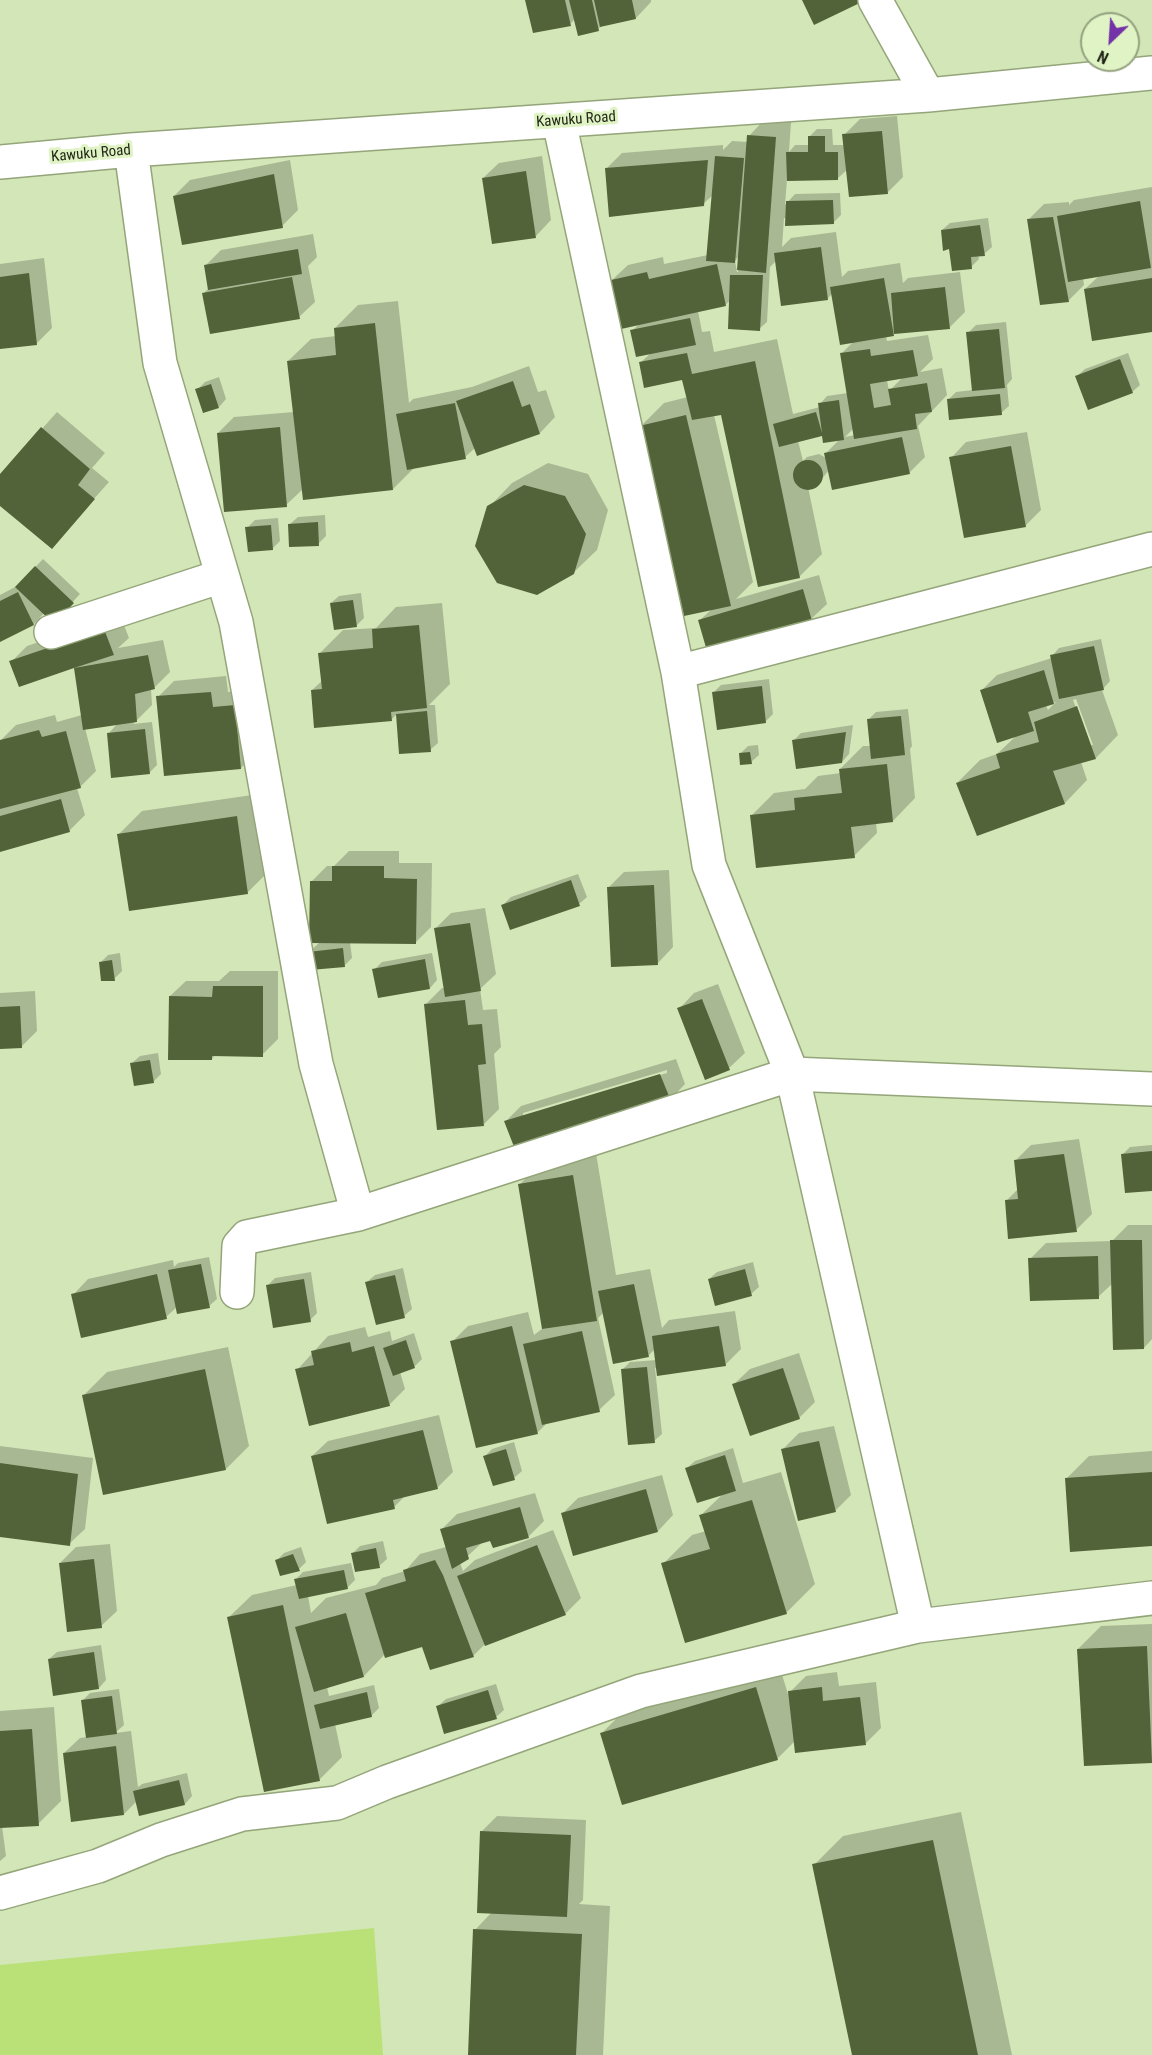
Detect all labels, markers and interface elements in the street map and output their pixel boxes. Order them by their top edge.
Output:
north arrow [1080,12,1140,72]
text: N [1095,46,1111,68]
street label: Kawuku Road [536,108,616,132]
street label: Kawuku Road [50,142,132,166]

